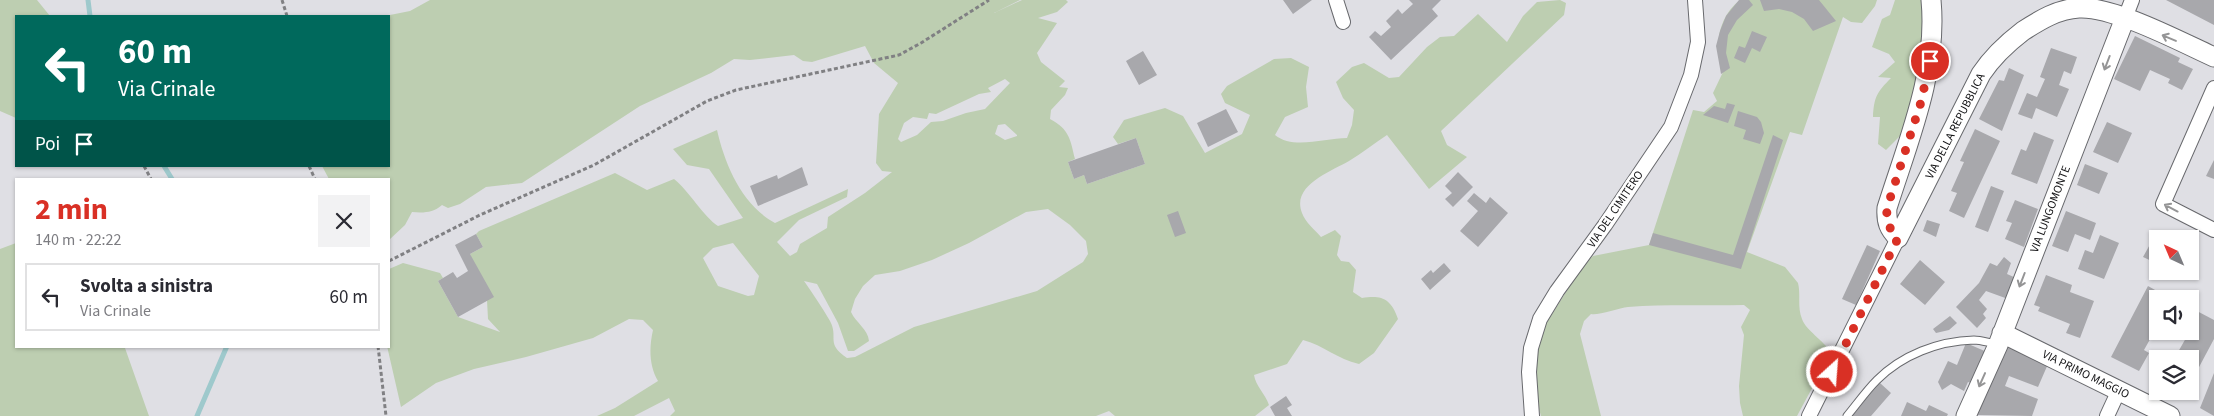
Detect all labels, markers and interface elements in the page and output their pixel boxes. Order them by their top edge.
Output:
text: 60 m [118,27,192,77]
one-way arrow [2162,32,2177,41]
icon: left [35,35,100,100]
pin [1909,40,1951,82]
icon: arrive [1916,47,1944,75]
one-way arrow [2102,55,2111,71]
street label: VIA DELLA REPUBBLICA [1921,70,1990,182]
text: Via Crinale [118,73,215,105]
icon: arrive [70,130,98,158]
text: Poi [35,131,60,158]
street label: VIA LUNGOMONTE [2026,163,2075,255]
street label: VIA DEL CIMITERO [1583,167,1648,251]
text: 2 min [35,188,108,231]
button: close [318,195,370,247]
one-way arrow [2163,203,2178,213]
text: 140 m · 22:22 [35,229,122,251]
north arrow [2149,230,2199,280]
map controls [2149,230,2199,400]
one-way arrow [2017,272,2027,287]
text: Svolta a sinistra [80,273,213,300]
icon: left [37,283,65,311]
text: 60 m [330,284,368,311]
button: sound [2149,290,2199,340]
text: Via Crinale [80,300,151,322]
position arrow [1805,345,1857,397]
street label: VIA PRIMO MAGGIO [2039,346,2132,403]
button: layers [2149,350,2199,400]
one-way arrow [1977,372,1987,387]

